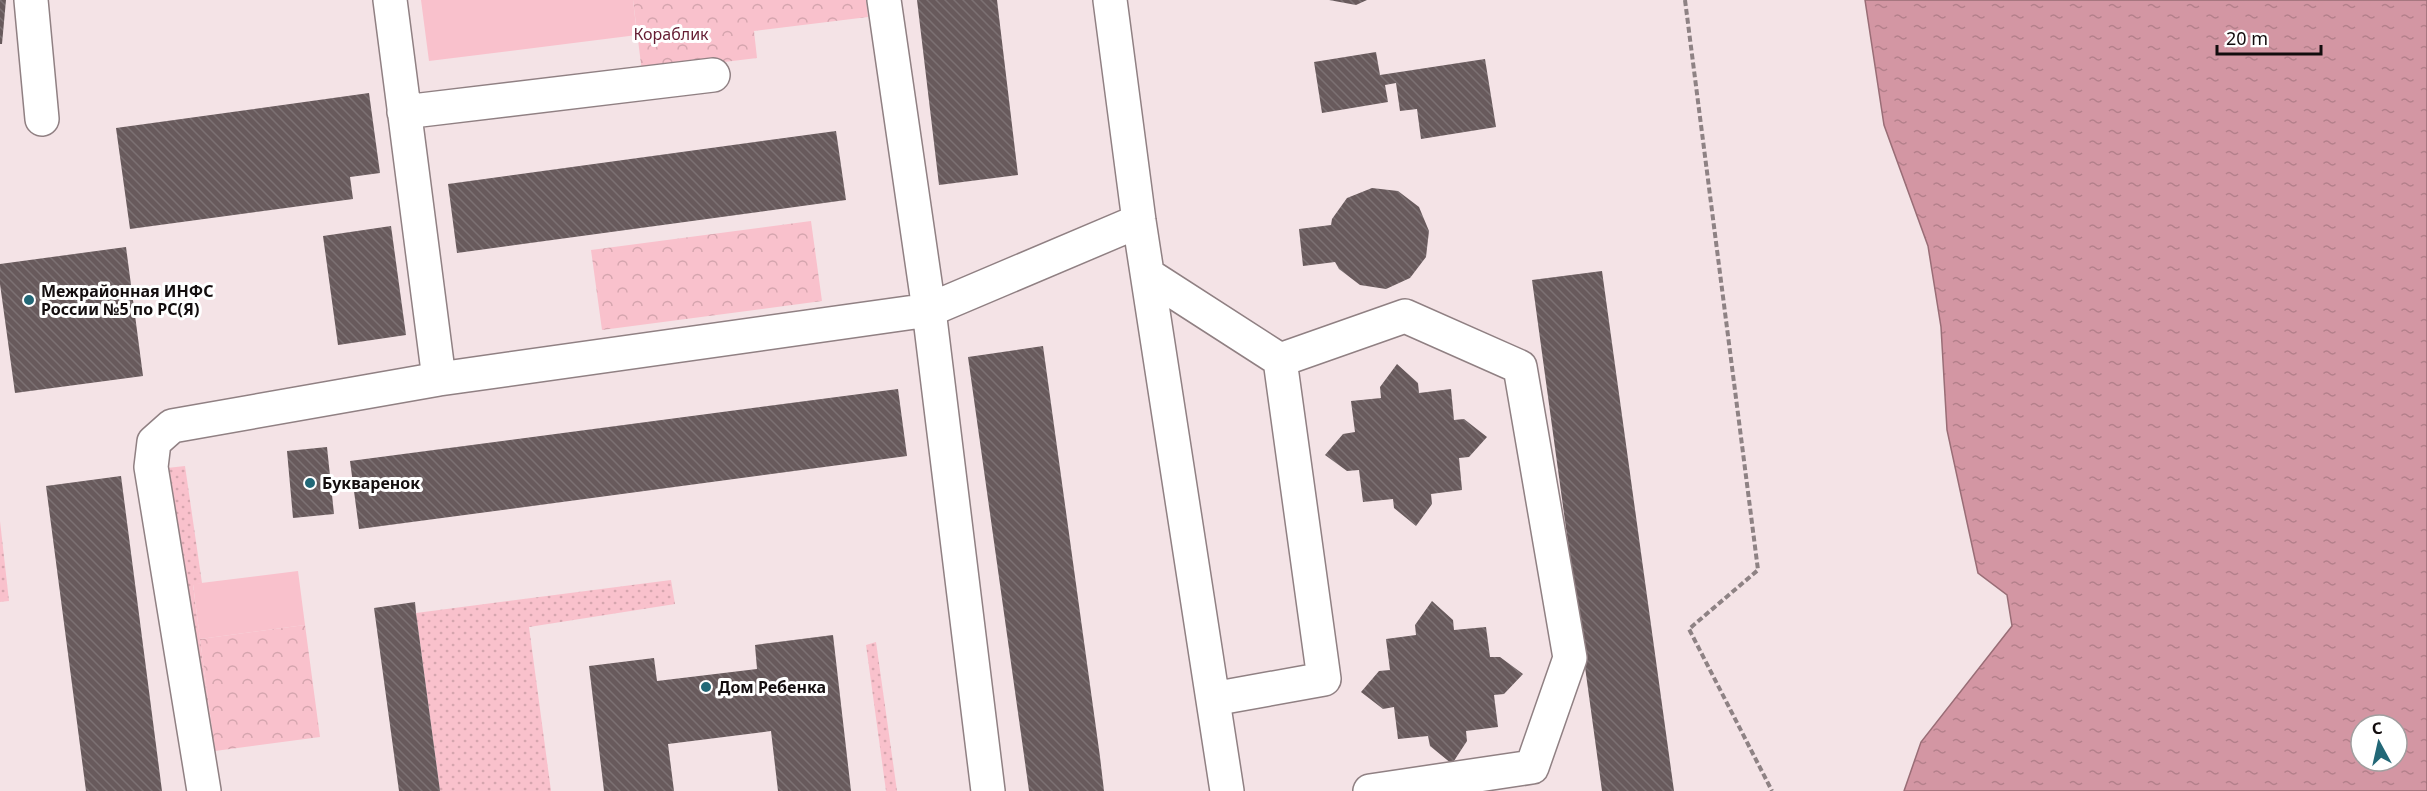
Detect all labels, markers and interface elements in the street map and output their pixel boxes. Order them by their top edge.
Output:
scale bar [2217,18,2320,56]
park label: Кораблик [633,23,709,45]
text: 20 m [2226,26,2268,50]
place label: Межрайонная ИНФС России №5 по РС(Я) [41,280,213,320]
marker: Межрайонная ИНФС России №5 по РС(Я) [22,293,36,307]
place label: Букваренок [322,472,420,494]
marker: Букваренок [303,476,317,490]
place label: Дом Ребенка [718,676,826,698]
marker: Дом Ребенка [699,680,713,694]
north arrow [2349,713,2409,773]
text: С [2370,717,2384,740]

